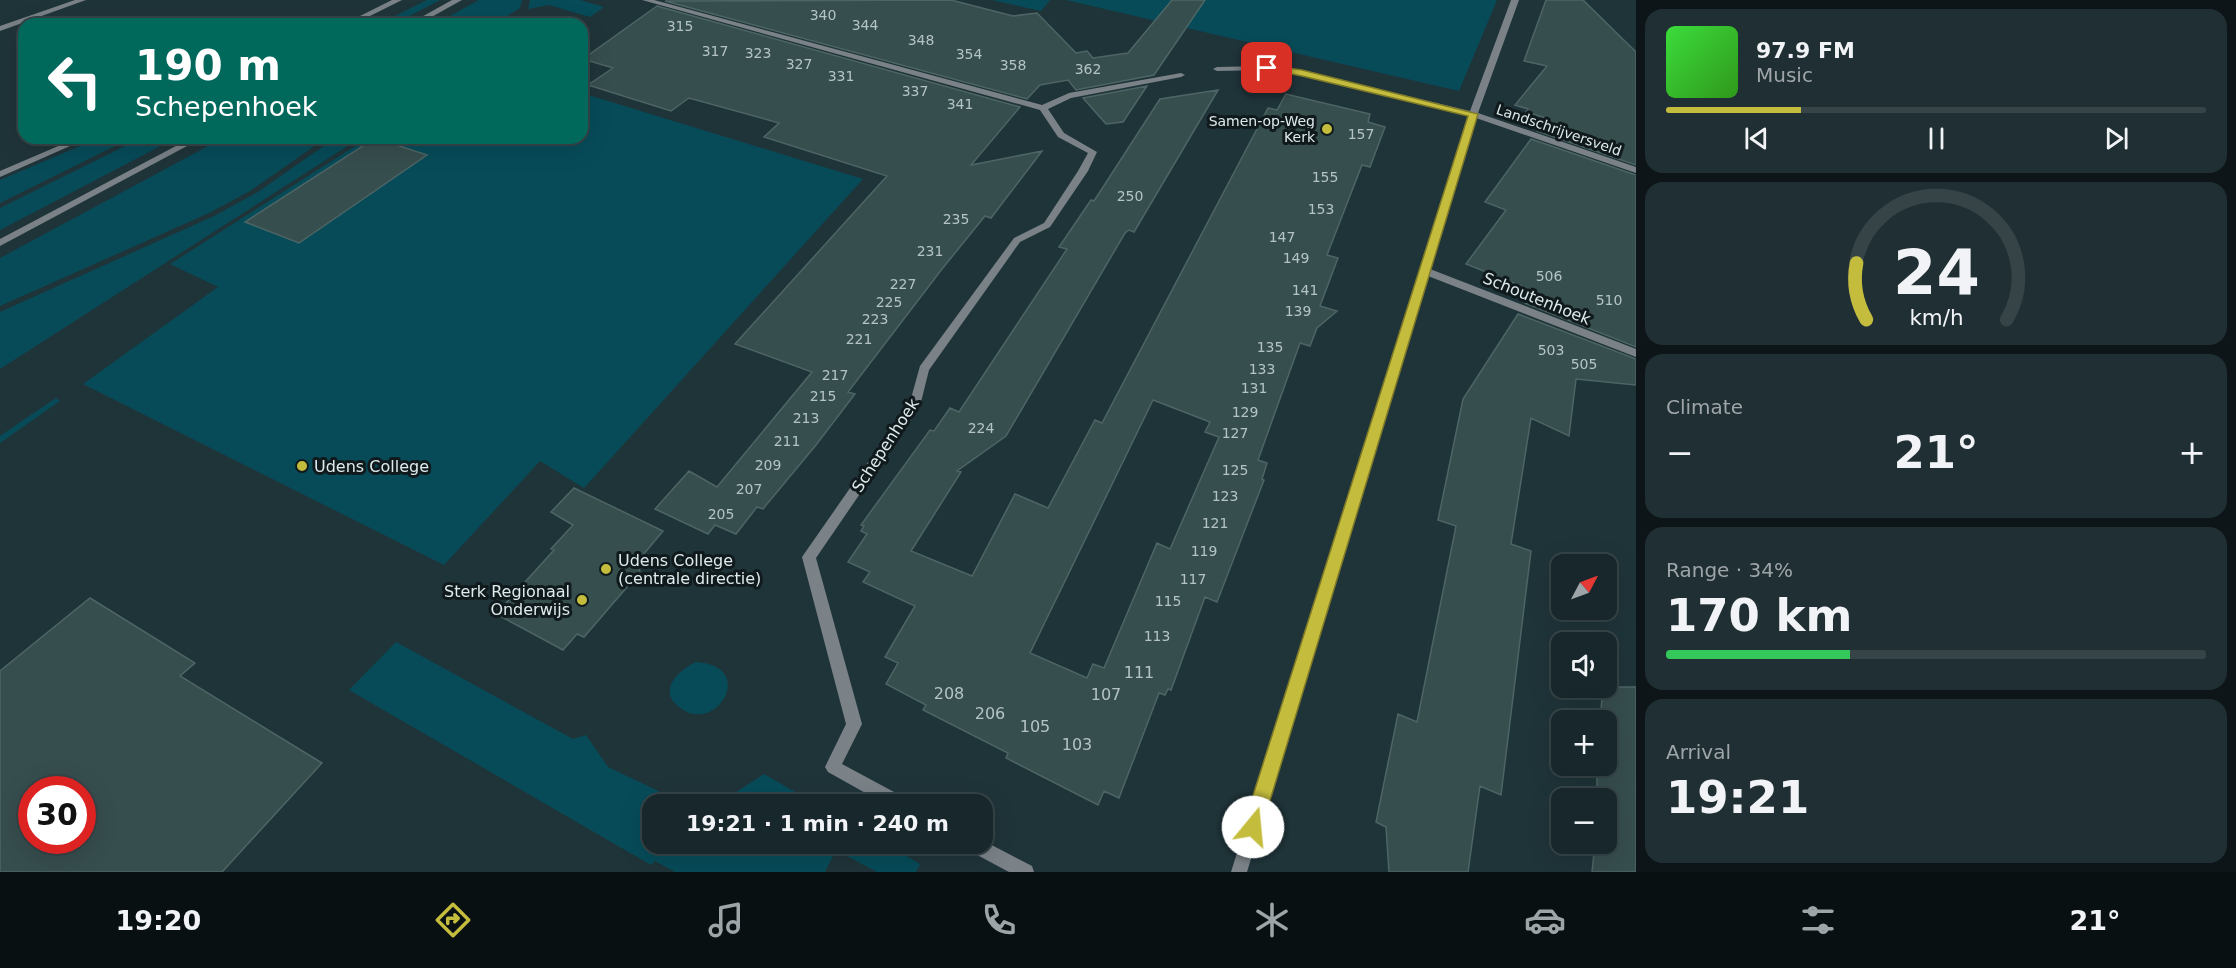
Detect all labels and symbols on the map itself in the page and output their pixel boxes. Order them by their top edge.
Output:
house number: 340 [810,7,836,23]
house number: 344 [852,17,878,33]
house number: 315 [667,18,693,34]
house number: 348 [908,32,934,48]
pin [1241,42,1292,93]
house number: 317 [702,43,728,59]
house number: 323 [745,45,771,61]
house number: 354 [956,46,982,62]
house number: 327 [786,56,812,72]
house number: 358 [1000,57,1026,73]
house number: 362 [1075,61,1101,77]
house number: 331 [828,68,854,84]
house number: 337 [902,83,928,99]
house number: 341 [947,96,973,112]
street label: Landschrijversveld [1494,101,1624,159]
place label: Samen-op-Weg Kerk [1209,113,1316,145]
marker: Samen-op-Weg Kerk [1320,122,1334,136]
house number: 157 [1348,126,1374,142]
house number: 155 [1312,169,1338,185]
house number: 250 [1117,188,1143,204]
house number: 153 [1308,201,1334,217]
house number: 235 [943,211,969,227]
house number: 147 [1269,229,1295,245]
house number: 231 [917,243,943,259]
house number: 149 [1283,250,1309,266]
street label: Schoutenhoek [1480,268,1594,329]
house number: 506 [1536,268,1562,284]
house number: 227 [890,276,916,292]
house number: 141 [1292,282,1318,298]
house number: 510 [1596,292,1622,308]
house number: 225 [876,294,902,310]
house number: 139 [1285,303,1311,319]
house number: 223 [862,311,888,327]
house number: 221 [846,331,872,347]
house number: 135 [1257,339,1283,355]
house number: 503 [1538,342,1564,358]
house number: 505 [1571,356,1597,372]
house number: 133 [1249,361,1275,377]
house number: 217 [822,367,848,383]
house number: 131 [1241,380,1267,396]
house number: 215 [810,388,836,404]
street label: Schepenhoek [848,394,923,496]
house number: 129 [1232,404,1258,420]
house number: 213 [793,410,819,426]
house number: 224 [968,420,994,436]
house number: 127 [1222,425,1248,441]
house number: 211 [774,433,800,449]
place label: Udens College [314,457,429,476]
house number: 209 [755,457,781,473]
marker: Udens College [295,459,309,473]
house number: 125 [1222,462,1248,478]
house number: 207 [736,481,762,497]
house number: 123 [1212,488,1238,504]
house number: 205 [708,506,734,522]
house number: 121 [1202,515,1228,531]
house number: 119 [1191,543,1217,559]
place label: Udens College (centrale directie) [618,551,761,588]
north arrow [1551,554,1617,620]
marker: Udens College (centrale directie) [599,562,613,576]
house number: 117 [1180,571,1206,587]
place label: Sterk Regionaal Onderwijs [444,582,570,619]
marker: Sterk Regionaal Onderwijs [575,593,589,607]
house number: 115 [1155,593,1181,609]
house number: 113 [1144,628,1170,644]
house number: 111 [1124,663,1154,682]
house number: 208 [934,684,964,703]
house number: 107 [1091,685,1121,704]
house number: 206 [975,704,1005,723]
house number: 105 [1020,717,1050,736]
house number: 103 [1062,735,1092,754]
speed limit sign: 30 [18,776,96,854]
position arrow [1221,795,1285,859]

